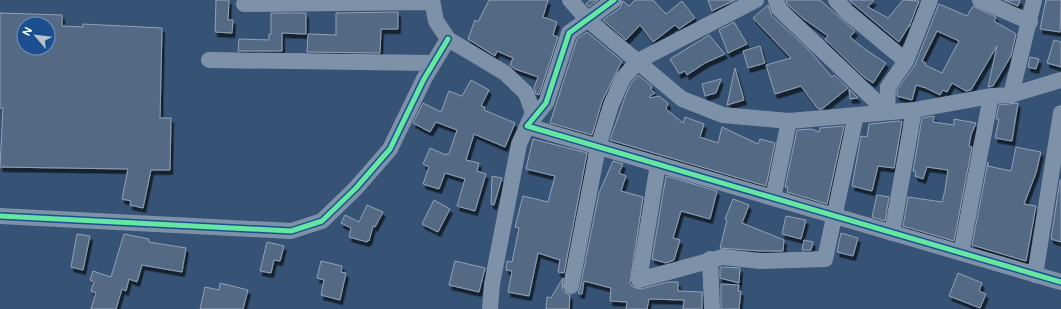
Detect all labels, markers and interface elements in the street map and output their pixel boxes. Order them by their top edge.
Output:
north arrow [16,16,56,56]
text: N [19,24,35,38]

